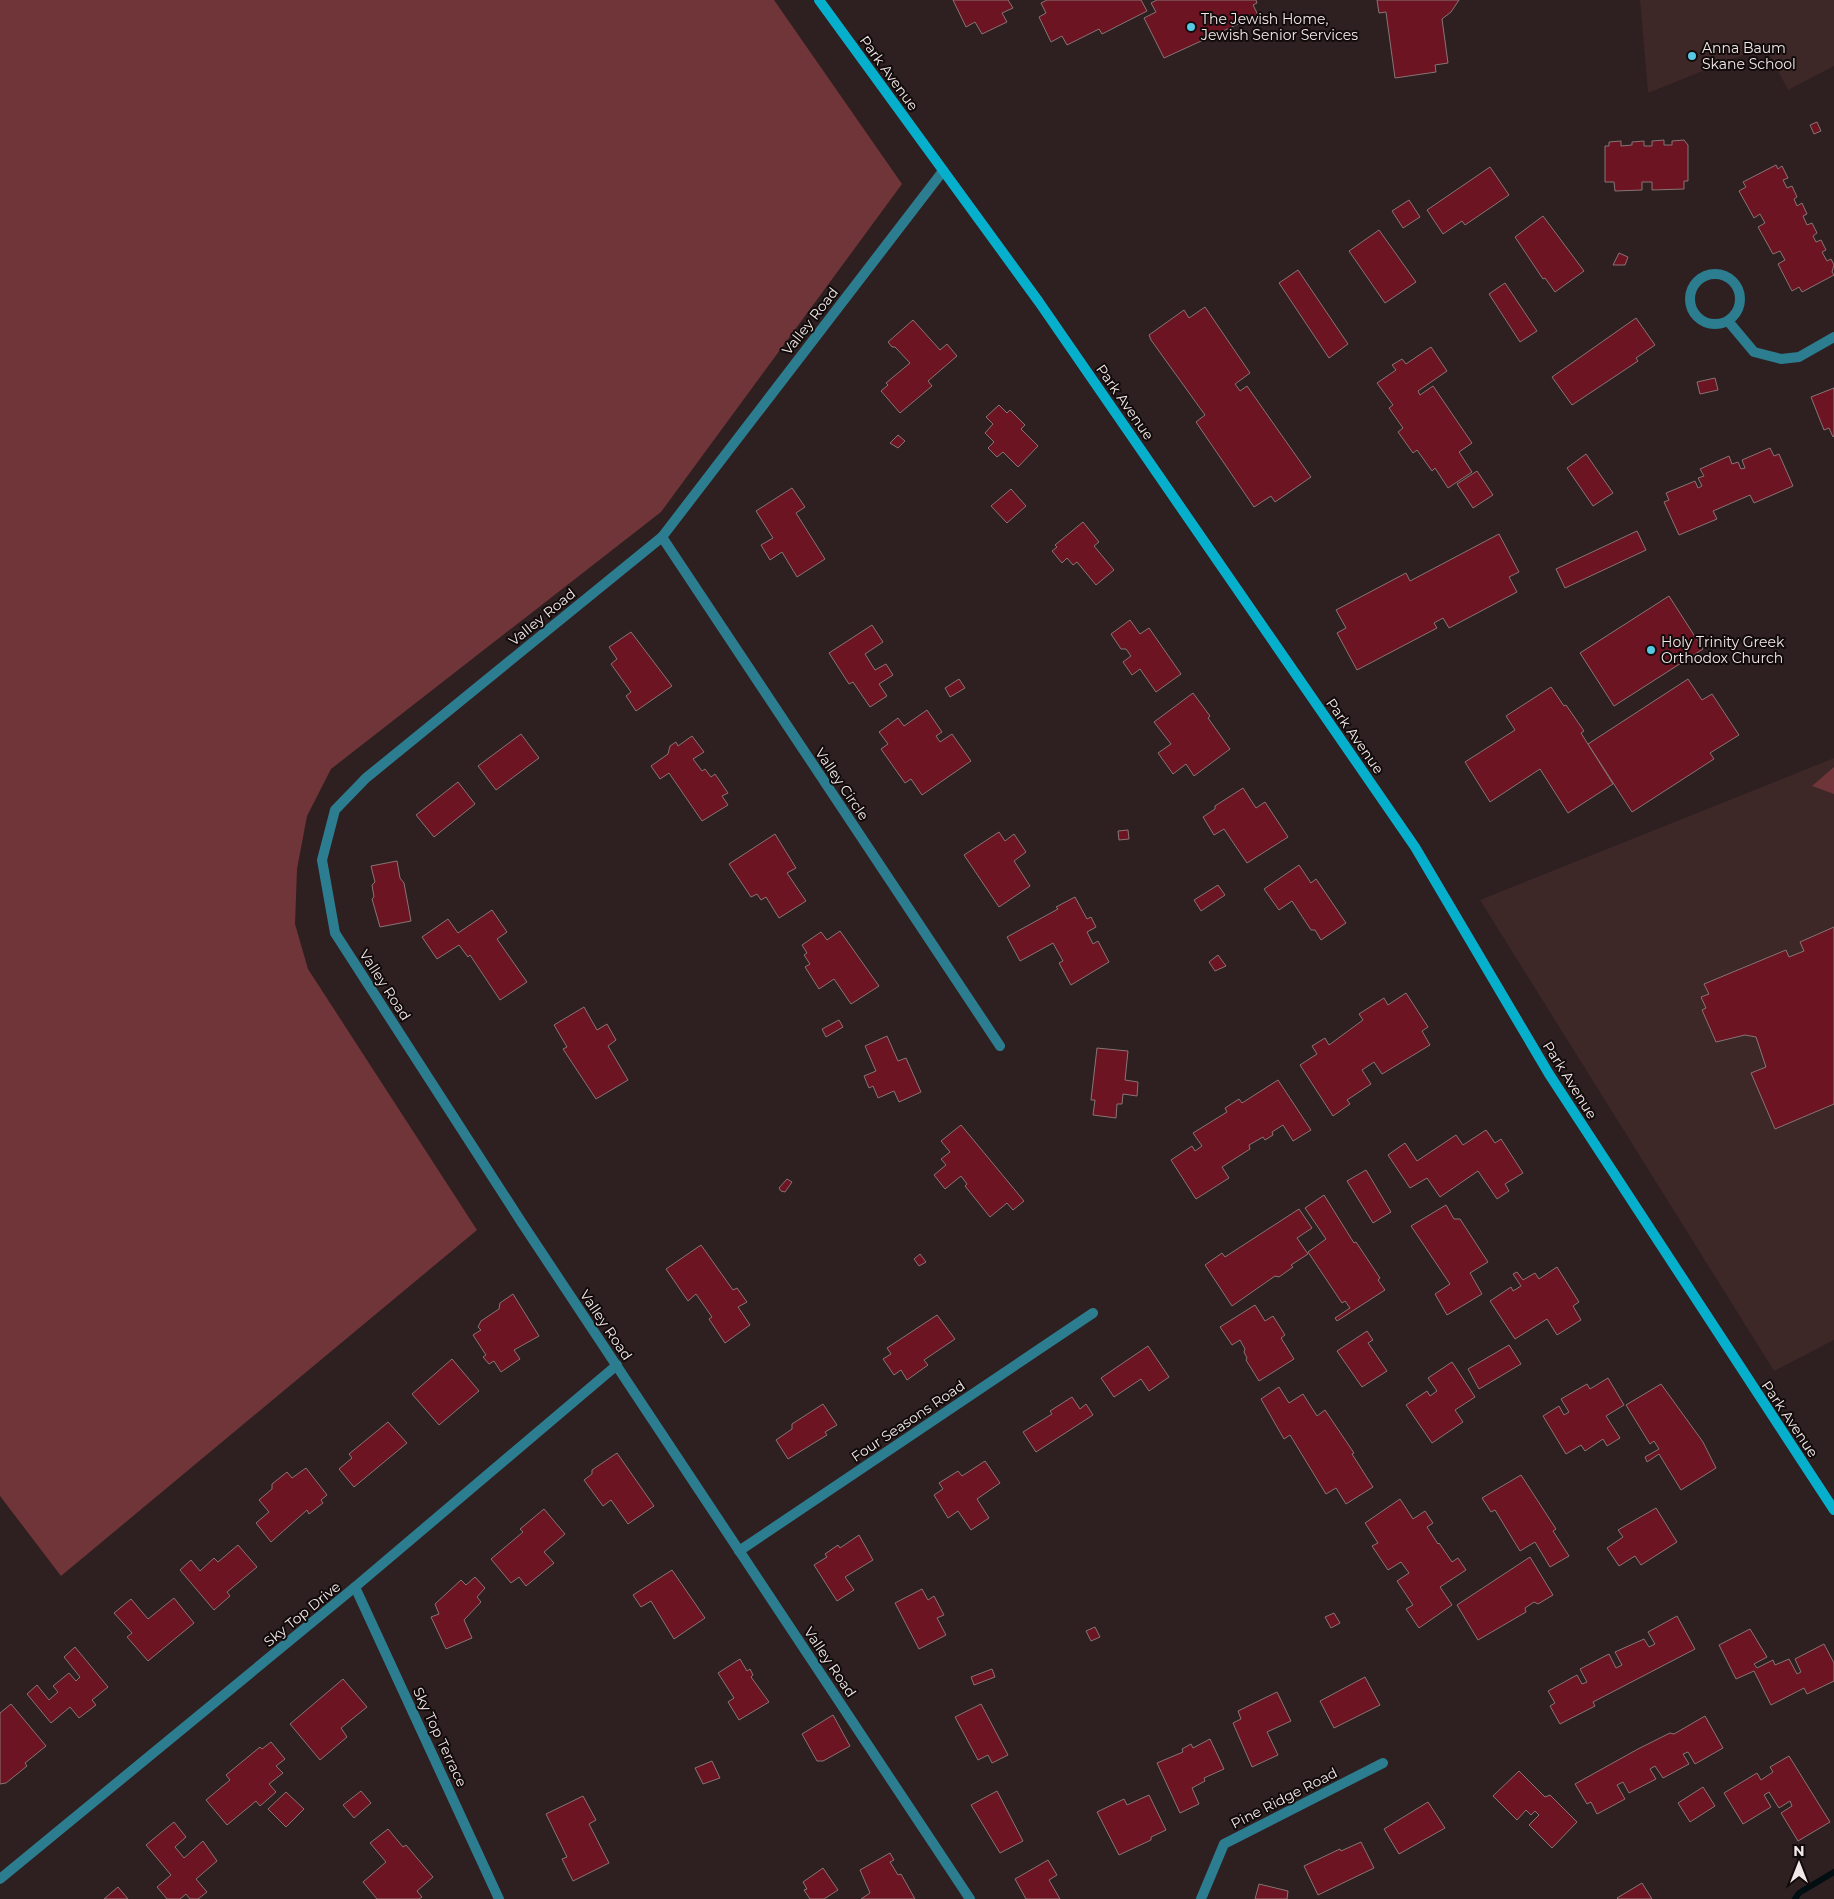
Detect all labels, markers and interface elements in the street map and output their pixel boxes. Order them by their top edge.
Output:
place label: The Jewish Home, Jewish Senior Services [1200,10,1358,44]
marker: The Jewish Home, Jewish Senior Services [1185,21,1197,33]
street label: Park Avenue [856,32,922,114]
place label: Anna Baum Skane School [1702,39,1796,73]
marker: Anna Baum Skane School [1686,50,1698,62]
street label: Valley Road [778,284,842,358]
street label: Park Avenue [1092,361,1158,443]
street label: Valley Road [505,585,579,649]
place label: Holy Trinity Greek Orthodox Church [1661,633,1785,667]
marker: Holy Trinity Greek Orthodox Church [1645,644,1657,656]
street label: Park Avenue [1322,695,1388,777]
street label: Valley Circle [811,744,873,824]
street label: Valley Road [355,946,415,1024]
street label: Park Avenue [1539,1038,1601,1122]
street label: Valley Road [576,1286,636,1364]
street label: Four Seasons Road [848,1376,968,1466]
street label: Park Avenue [1758,1377,1822,1461]
street label: Sky Top Drive [260,1578,344,1650]
street label: Valley Road [800,1623,860,1701]
street label: Sky Top Terrace [409,1684,471,1790]
street label: Pine Ridge Road [1228,1763,1340,1833]
north arrow [1774,1839,1824,1889]
text: N [1793,1842,1805,1860]

